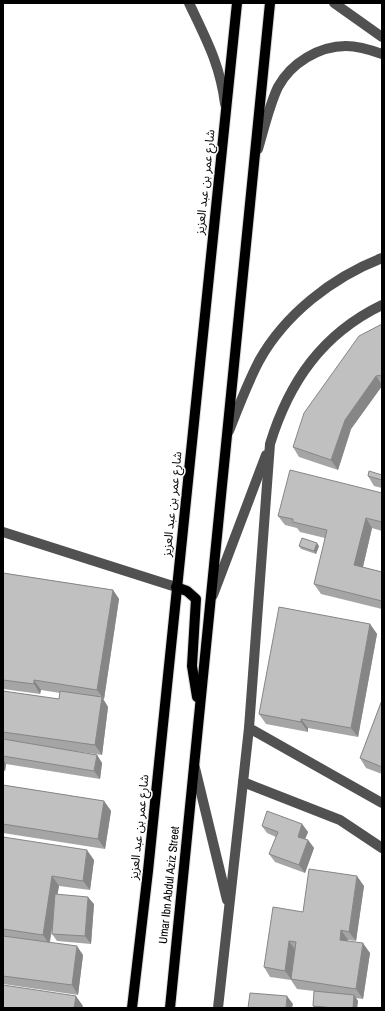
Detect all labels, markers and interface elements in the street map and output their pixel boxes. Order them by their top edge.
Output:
street label: شارع عمر بن عبد العزيز [191,129,219,236]
street label: شارع عمر بن عبد العزيز [158,451,186,558]
street label: شارع عمر بن عبد العزيز [125,774,153,881]
street label: Umar Ibn Abdul Aziz Street [155,825,183,945]

